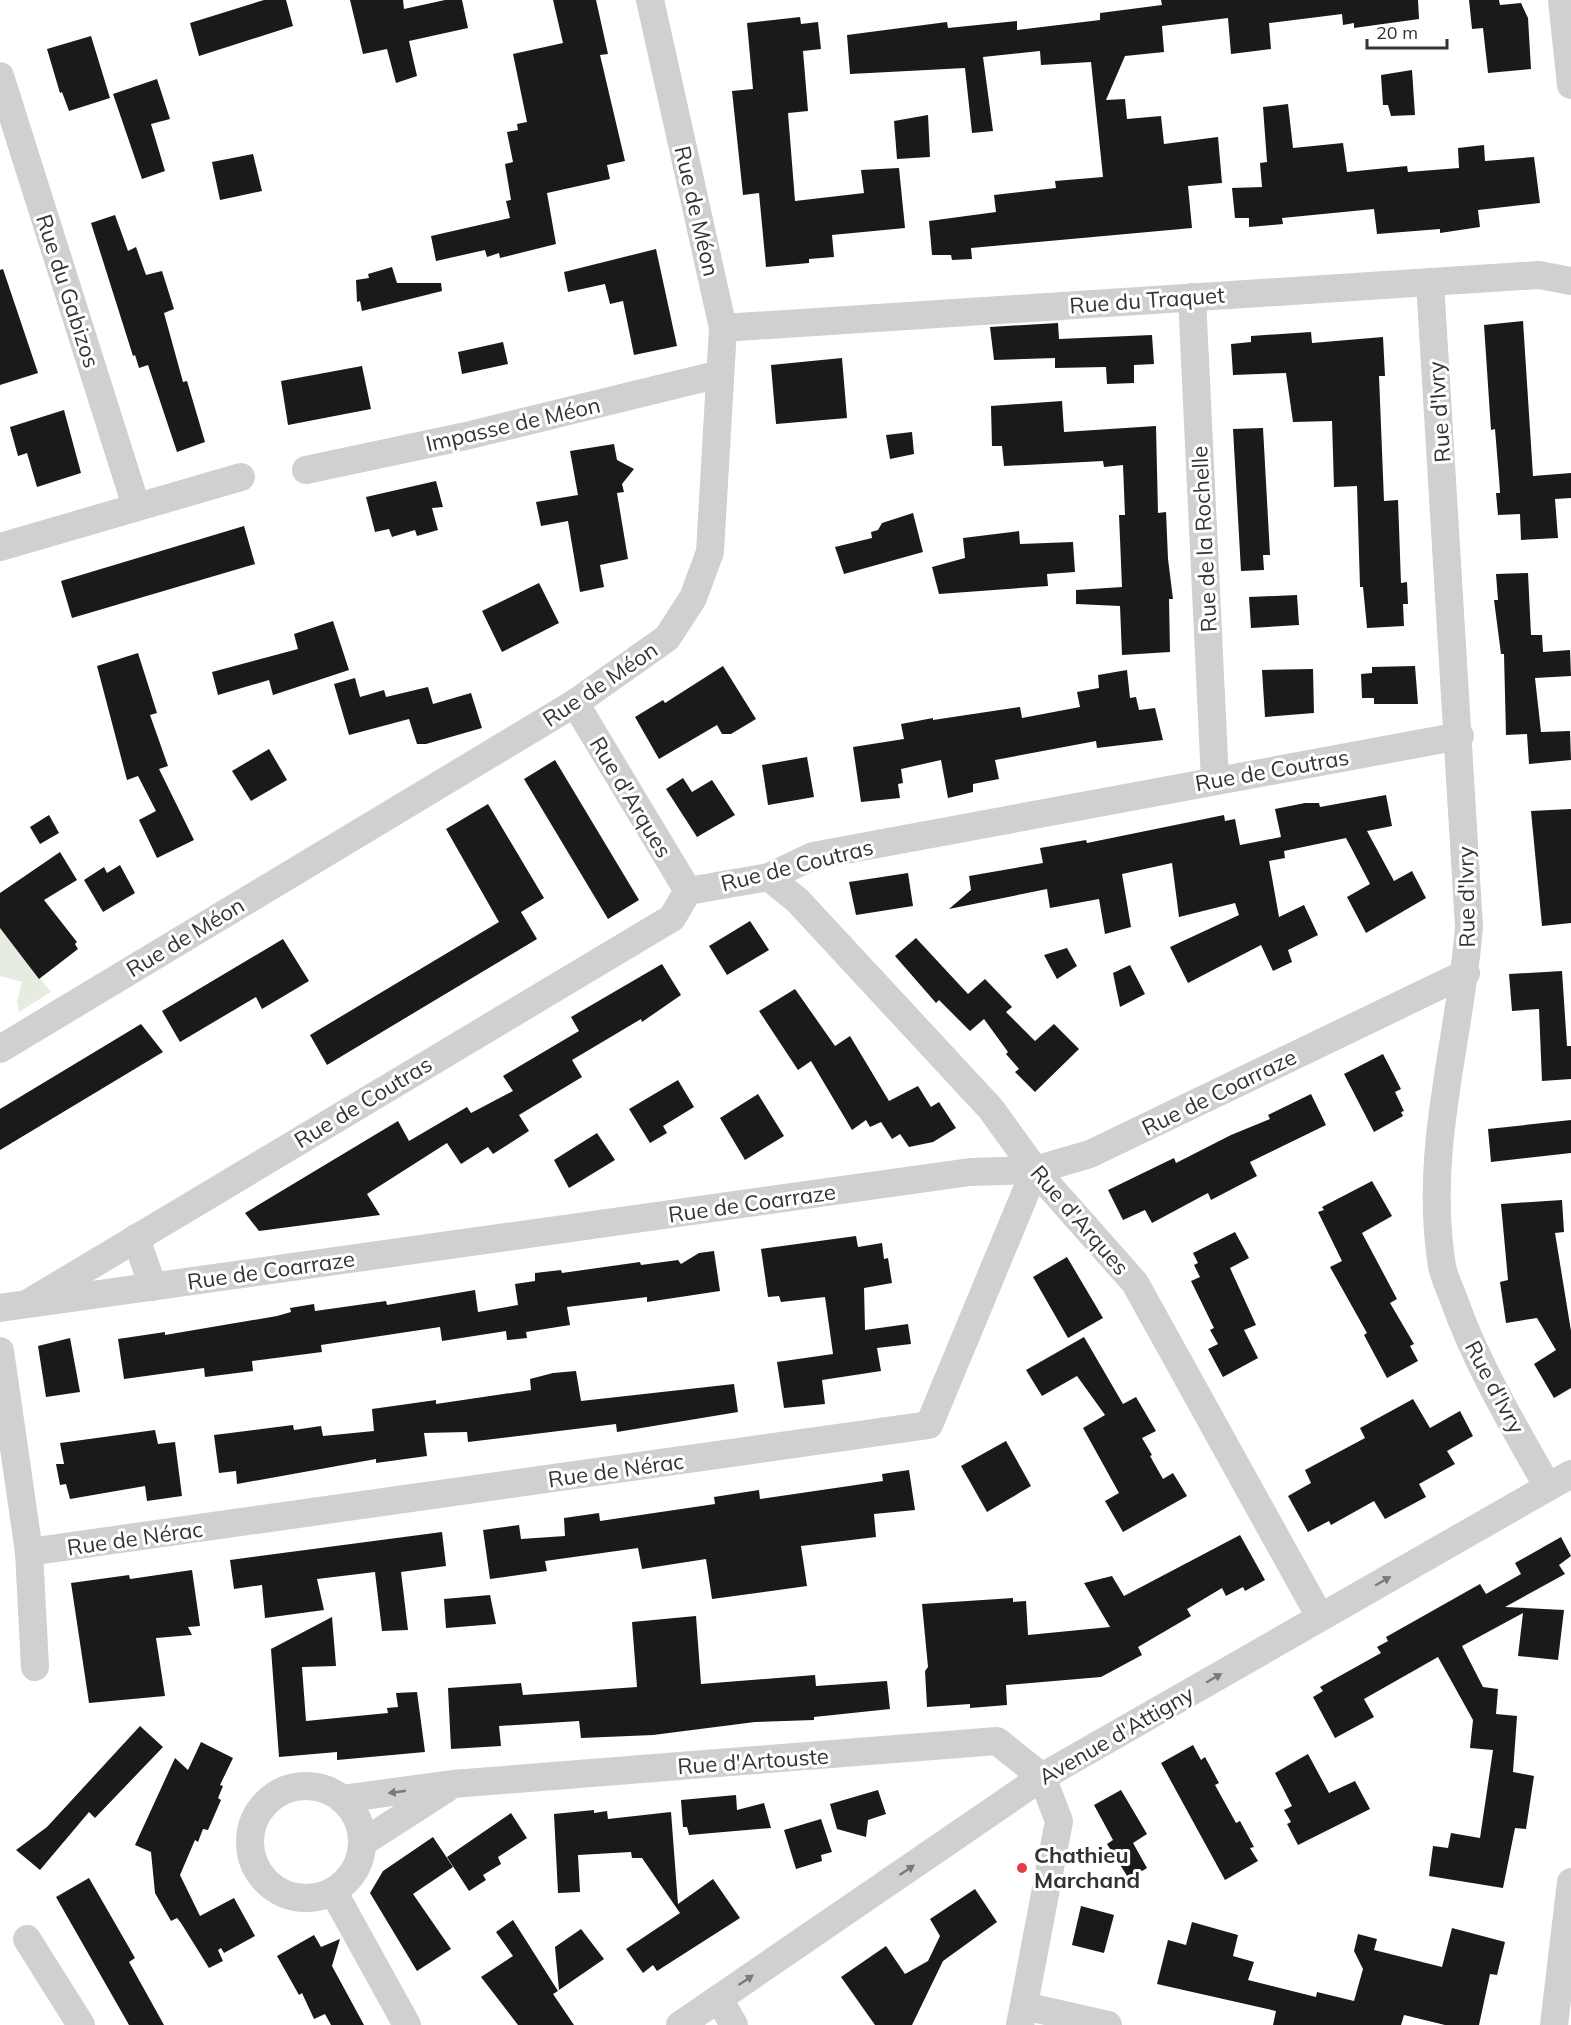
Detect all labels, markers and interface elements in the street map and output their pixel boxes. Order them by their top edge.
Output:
scale bar [1367,12,1446,50]
text: 20 m [1376,21,1418,44]
street label: Rue de Méon [668,143,726,279]
street label: Rue du Gabizos [30,211,106,371]
street label: Rue du Traquet [1068,281,1226,319]
street label: Rue d'Ivry [1421,360,1457,464]
street label: Impasse de Méon [423,390,603,458]
street label: Rue de la Rochelle [1185,445,1223,633]
street label: Rue de Méon [537,635,663,733]
street label: Rue d'Arques [584,731,678,863]
street label: Rue de Coutras [1193,743,1351,797]
street label: Rue de Coutras [718,833,876,897]
street label: Rue d'Ivry [1451,846,1481,948]
street label: Rue de Méon [121,891,249,983]
street label: Rue de Coarraze [1137,1042,1301,1142]
street label: Rue de Coutras [289,1050,437,1154]
street label: Rue d'Arques [1025,1159,1135,1281]
street label: Rue de Coarraze [666,1177,838,1229]
street label: Rue de Coarraze [185,1244,357,1296]
street label: Rue d'Ivry [1459,1336,1531,1439]
street label: Rue de Nérac [546,1447,686,1493]
street label: Rue de Nérac [65,1515,205,1561]
one-way arrow [1375,1575,1391,1586]
one-way arrow [1206,1673,1223,1683]
street label: Avenue d'Attigny [1033,1679,1199,1791]
street label: Rue d'Artouste [676,1742,830,1780]
one-way arrow [388,1787,407,1796]
place label: Chathieu Marchand [1034,1841,1140,1894]
marker: Chathieu Marchand [1015,1861,1029,1875]
one-way arrow [898,1864,914,1876]
one-way arrow [737,1974,753,1986]

